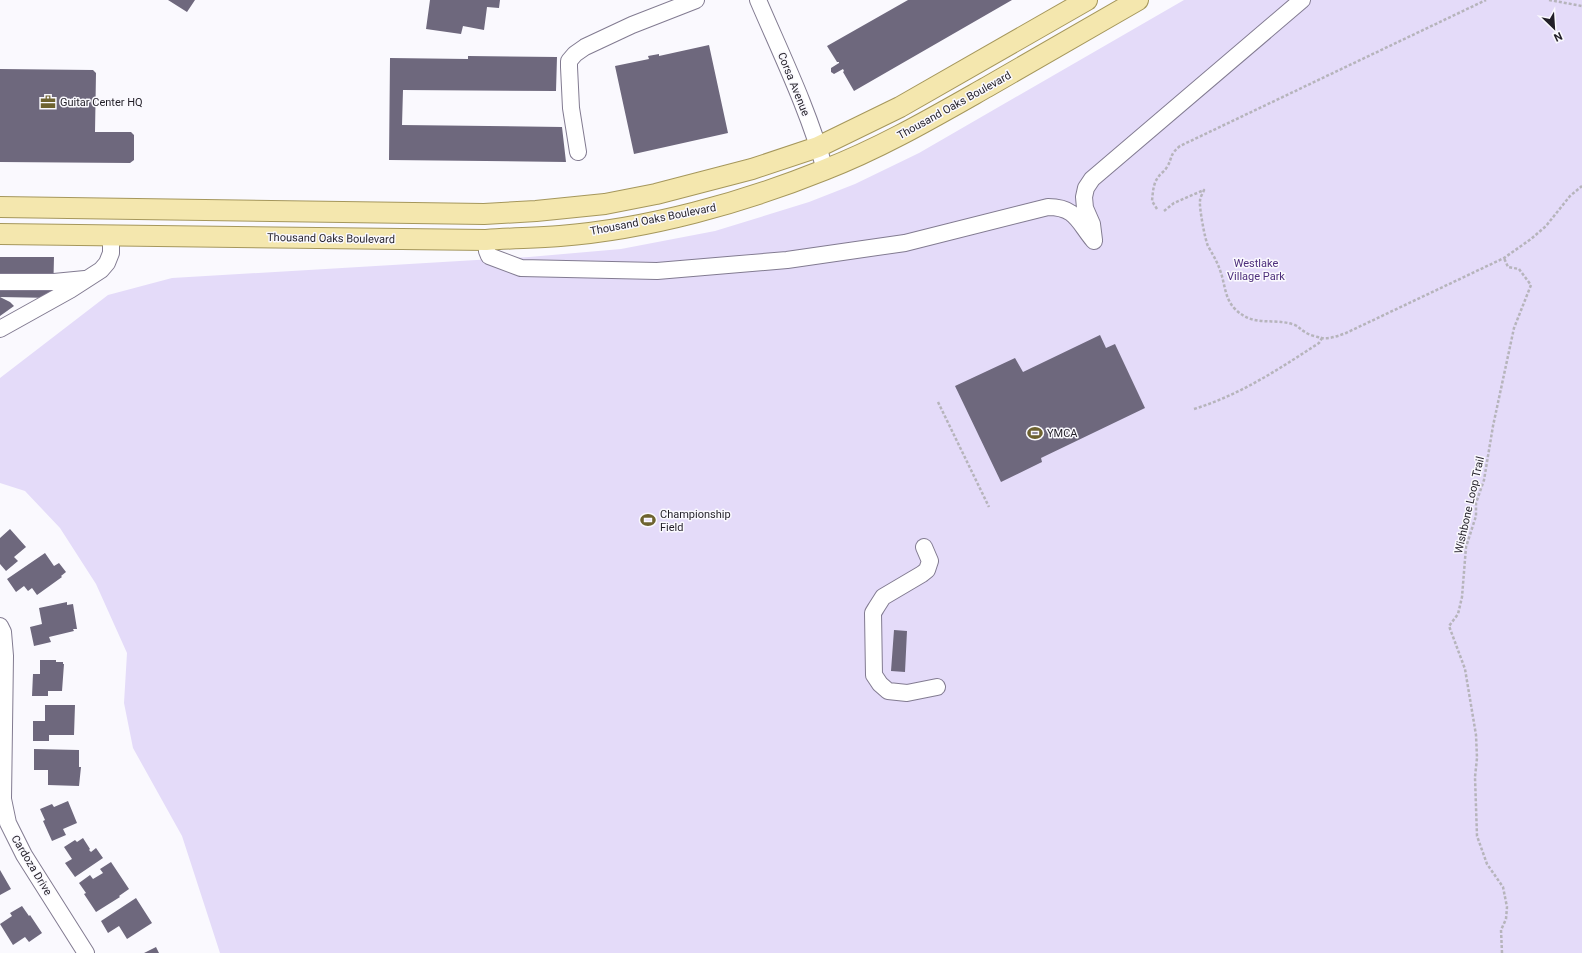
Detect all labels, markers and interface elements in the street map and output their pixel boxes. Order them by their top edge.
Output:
north arrow [1534,8,1574,48]
text: N [1552,29,1564,44]
street label: Corsa Avenue [775,50,812,118]
street label: Thousand Oaks Boulevard [895,69,1013,142]
office icon: Guitar Center HQ [39,93,57,111]
place label: Guitar Center HQ [60,96,143,109]
street label: Thousand Oaks Boulevard [589,201,717,238]
street label: Thousand Oaks Boulevard [267,231,395,246]
park label: Westlake Village Park [1227,257,1285,283]
sports icon: YMCA [1026,424,1044,442]
place label: YMCA [1047,427,1078,440]
street label: Wishbone Loop Trail [1452,455,1487,555]
place label: Championship Field [660,508,731,534]
sports icon: Championship Field [639,511,657,529]
street label: Cardoza Drive [8,833,55,898]

